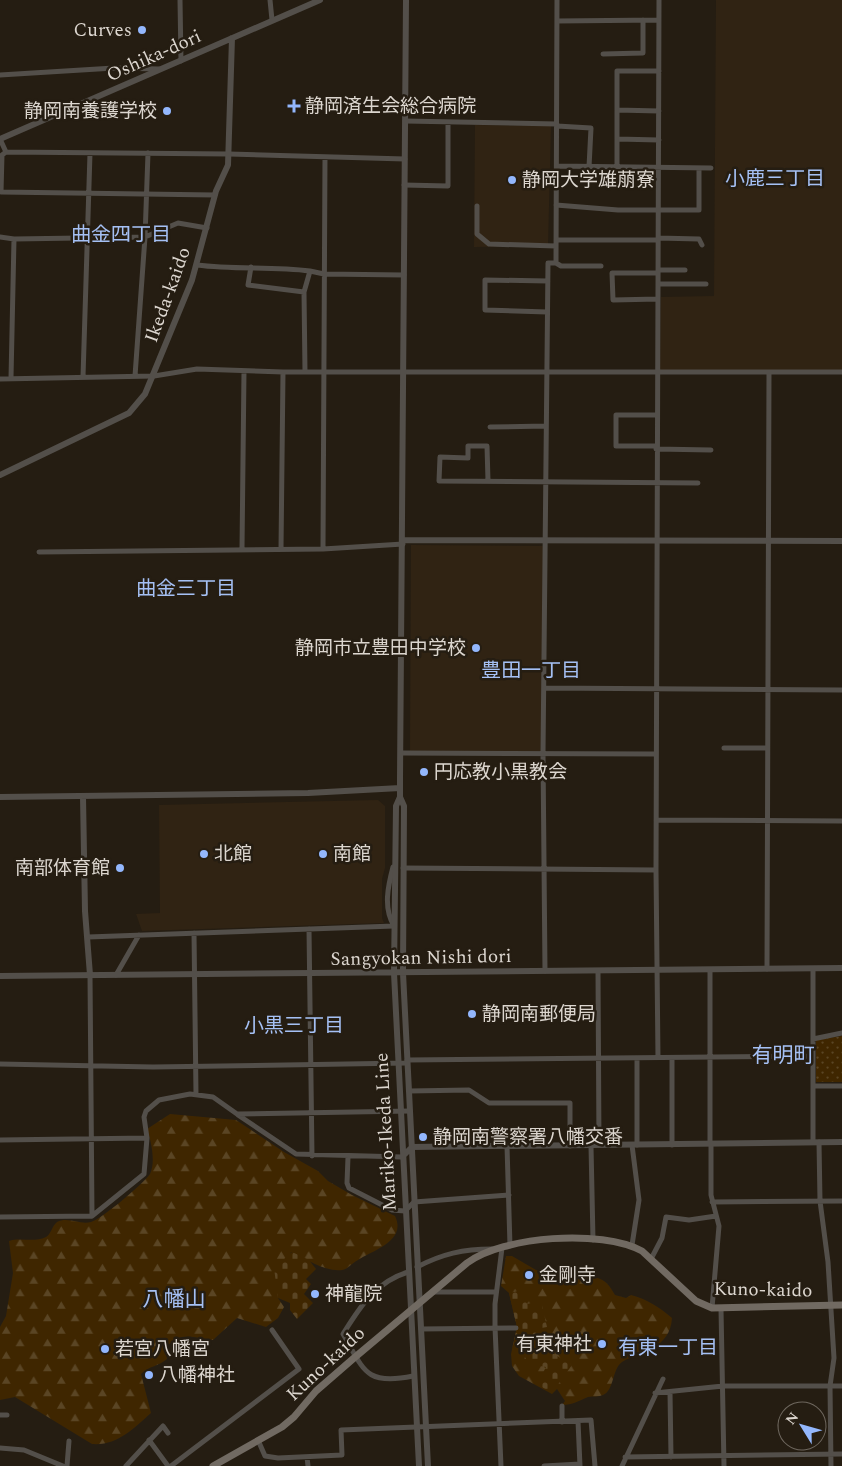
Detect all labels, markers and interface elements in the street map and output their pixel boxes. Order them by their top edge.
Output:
place label: Curves [73,16,132,45]
street label: Oshika-dori [102,22,206,90]
marker: Curves [136,24,148,36]
place label: 静岡済生会総合病院 [305,92,476,121]
place label: 静岡南養護学校 [24,97,157,126]
marker: 静岡済生会総合病院 [287,99,301,113]
marker: 静岡南養護学校 [161,105,173,117]
district label: 小鹿三丁目 [725,164,825,194]
place label: 静岡大学雄萠寮 [522,166,655,195]
marker: 静岡大学雄萠寮 [506,174,518,186]
district label: 曲金四丁目 [71,220,171,250]
street label: Ikeda-kaido [137,243,199,347]
district label: 曲金三丁目 [136,574,236,604]
place label: 静岡市立豊田中学校 [295,634,466,663]
marker: 静岡市立豊田中学校 [470,642,482,654]
district label: 豊田一丁目 [481,656,581,686]
place label: 円応教小黒教会 [434,758,567,787]
marker: 円応教小黒教会 [418,766,430,778]
place label: 北館 [214,840,252,869]
place label: 南館 [333,840,371,869]
marker: 北館 [198,848,210,860]
marker: 南館 [317,848,329,860]
place label: 南部体育館 [15,854,110,883]
marker: 南部体育館 [114,862,126,874]
street label: Sangyokan Nishi dori [330,942,512,974]
place label: 静岡南郵便局 [482,1000,596,1029]
marker: 静岡南郵便局 [466,1008,478,1020]
district label: 小黒三丁目 [244,1011,344,1041]
district label: 有明町 [752,1040,815,1072]
street label: Mariko-Ikeda Line [367,1052,405,1212]
place label: 静岡南警察署八幡交番 [433,1123,623,1152]
marker: 静岡南警察署八幡交番 [417,1131,429,1143]
place label: 金剛寺 [539,1261,596,1290]
marker: 金剛寺 [523,1269,535,1281]
street label: Kuno-kaido [713,1275,813,1305]
place label: 神龍院 [325,1280,382,1309]
district label: 八幡山 [143,1284,206,1316]
marker: 神龍院 [309,1288,321,1300]
street label: Kuno-kaido [280,1320,372,1408]
place label: 有東神社 [516,1330,592,1359]
district label: 有東一丁目 [618,1333,718,1363]
place label: 若宮八幡宮 [115,1335,210,1364]
marker: 有東神社 [596,1338,608,1350]
marker: 若宮八幡宮 [99,1343,111,1355]
place label: 八幡神社 [159,1361,235,1390]
marker: 八幡神社 [143,1369,155,1381]
north arrow [777,1401,827,1451]
text: N [780,1408,804,1429]

